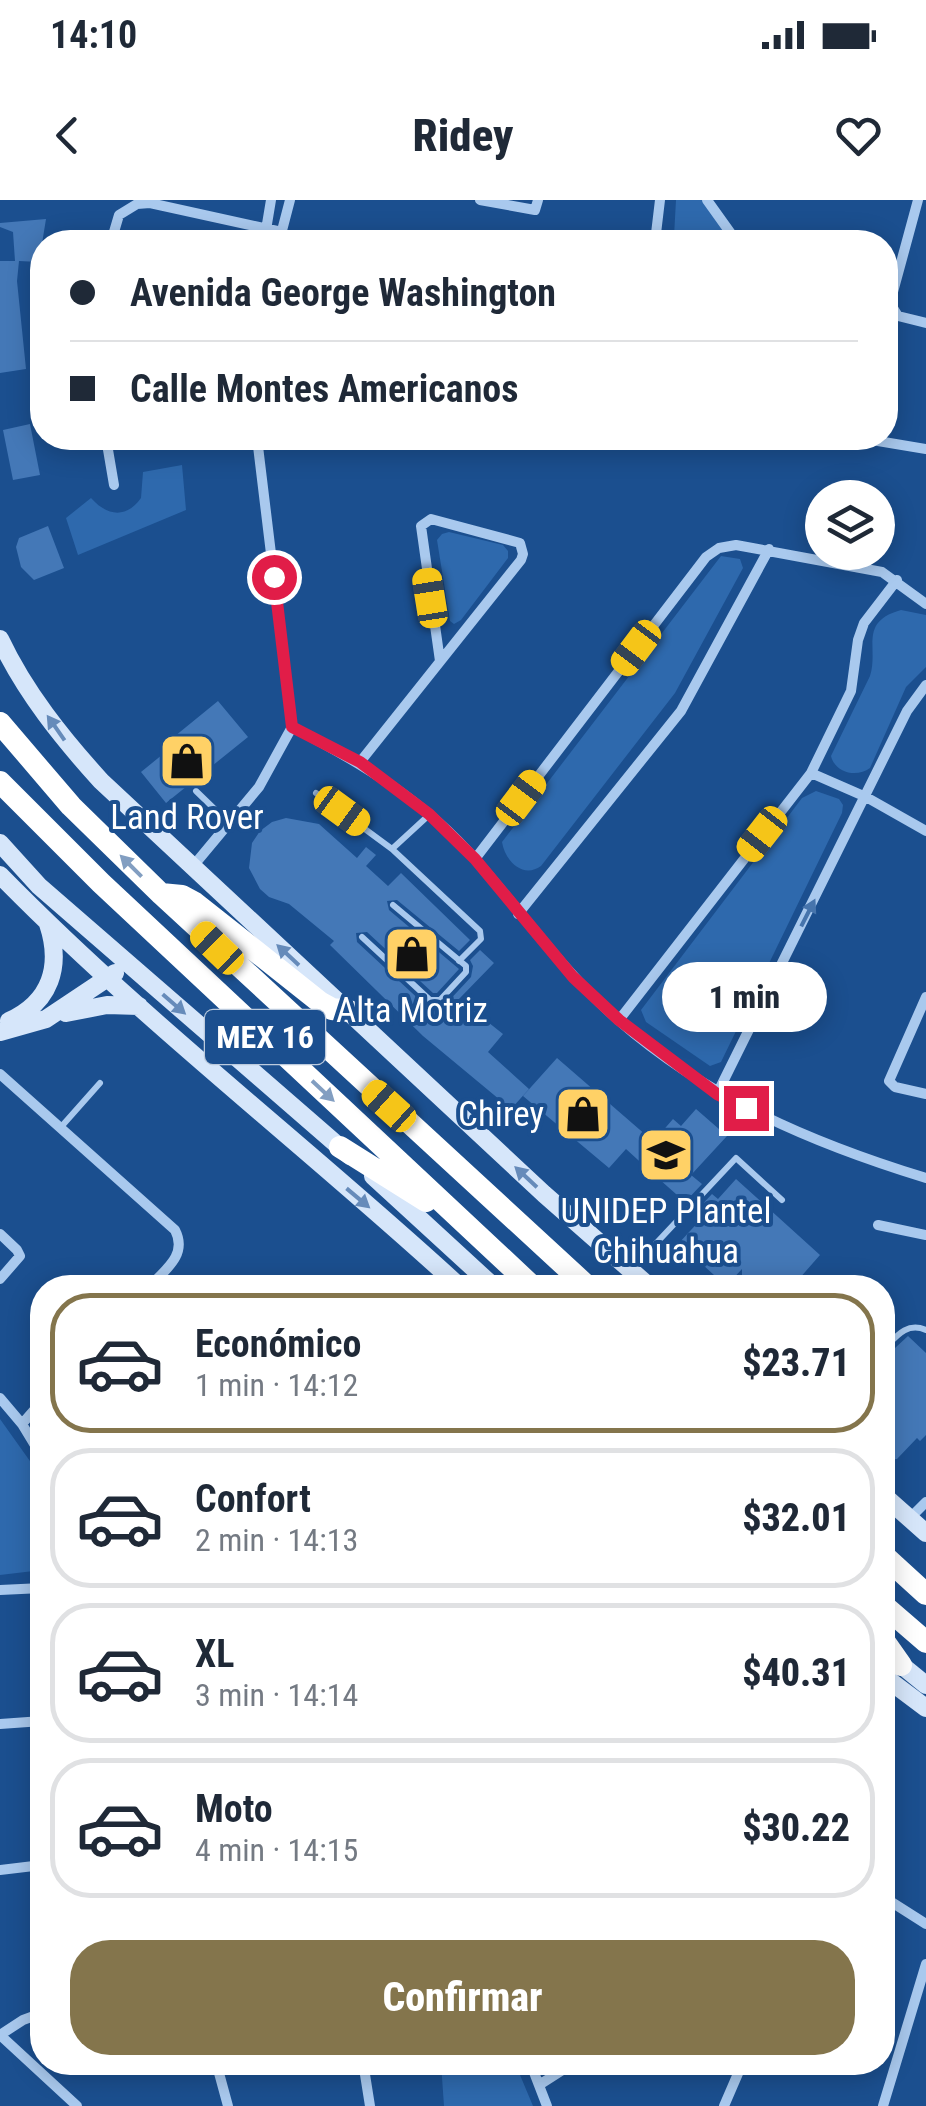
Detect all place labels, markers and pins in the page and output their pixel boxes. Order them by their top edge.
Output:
shop icon: Land Rover [157,731,217,791]
place label: Land Rover [110,797,264,838]
shop icon: Alta Motriz [382,924,442,984]
place label: Alta Motriz [336,990,488,1031]
shop icon: Chirey [553,1084,613,1144]
place label: Chirey [458,1094,544,1135]
school or university icon: UNIDEP Plantel Chihuahua [636,1125,696,1185]
place label: UNIDEP Plantel Chihuahua [561,1191,771,1272]

